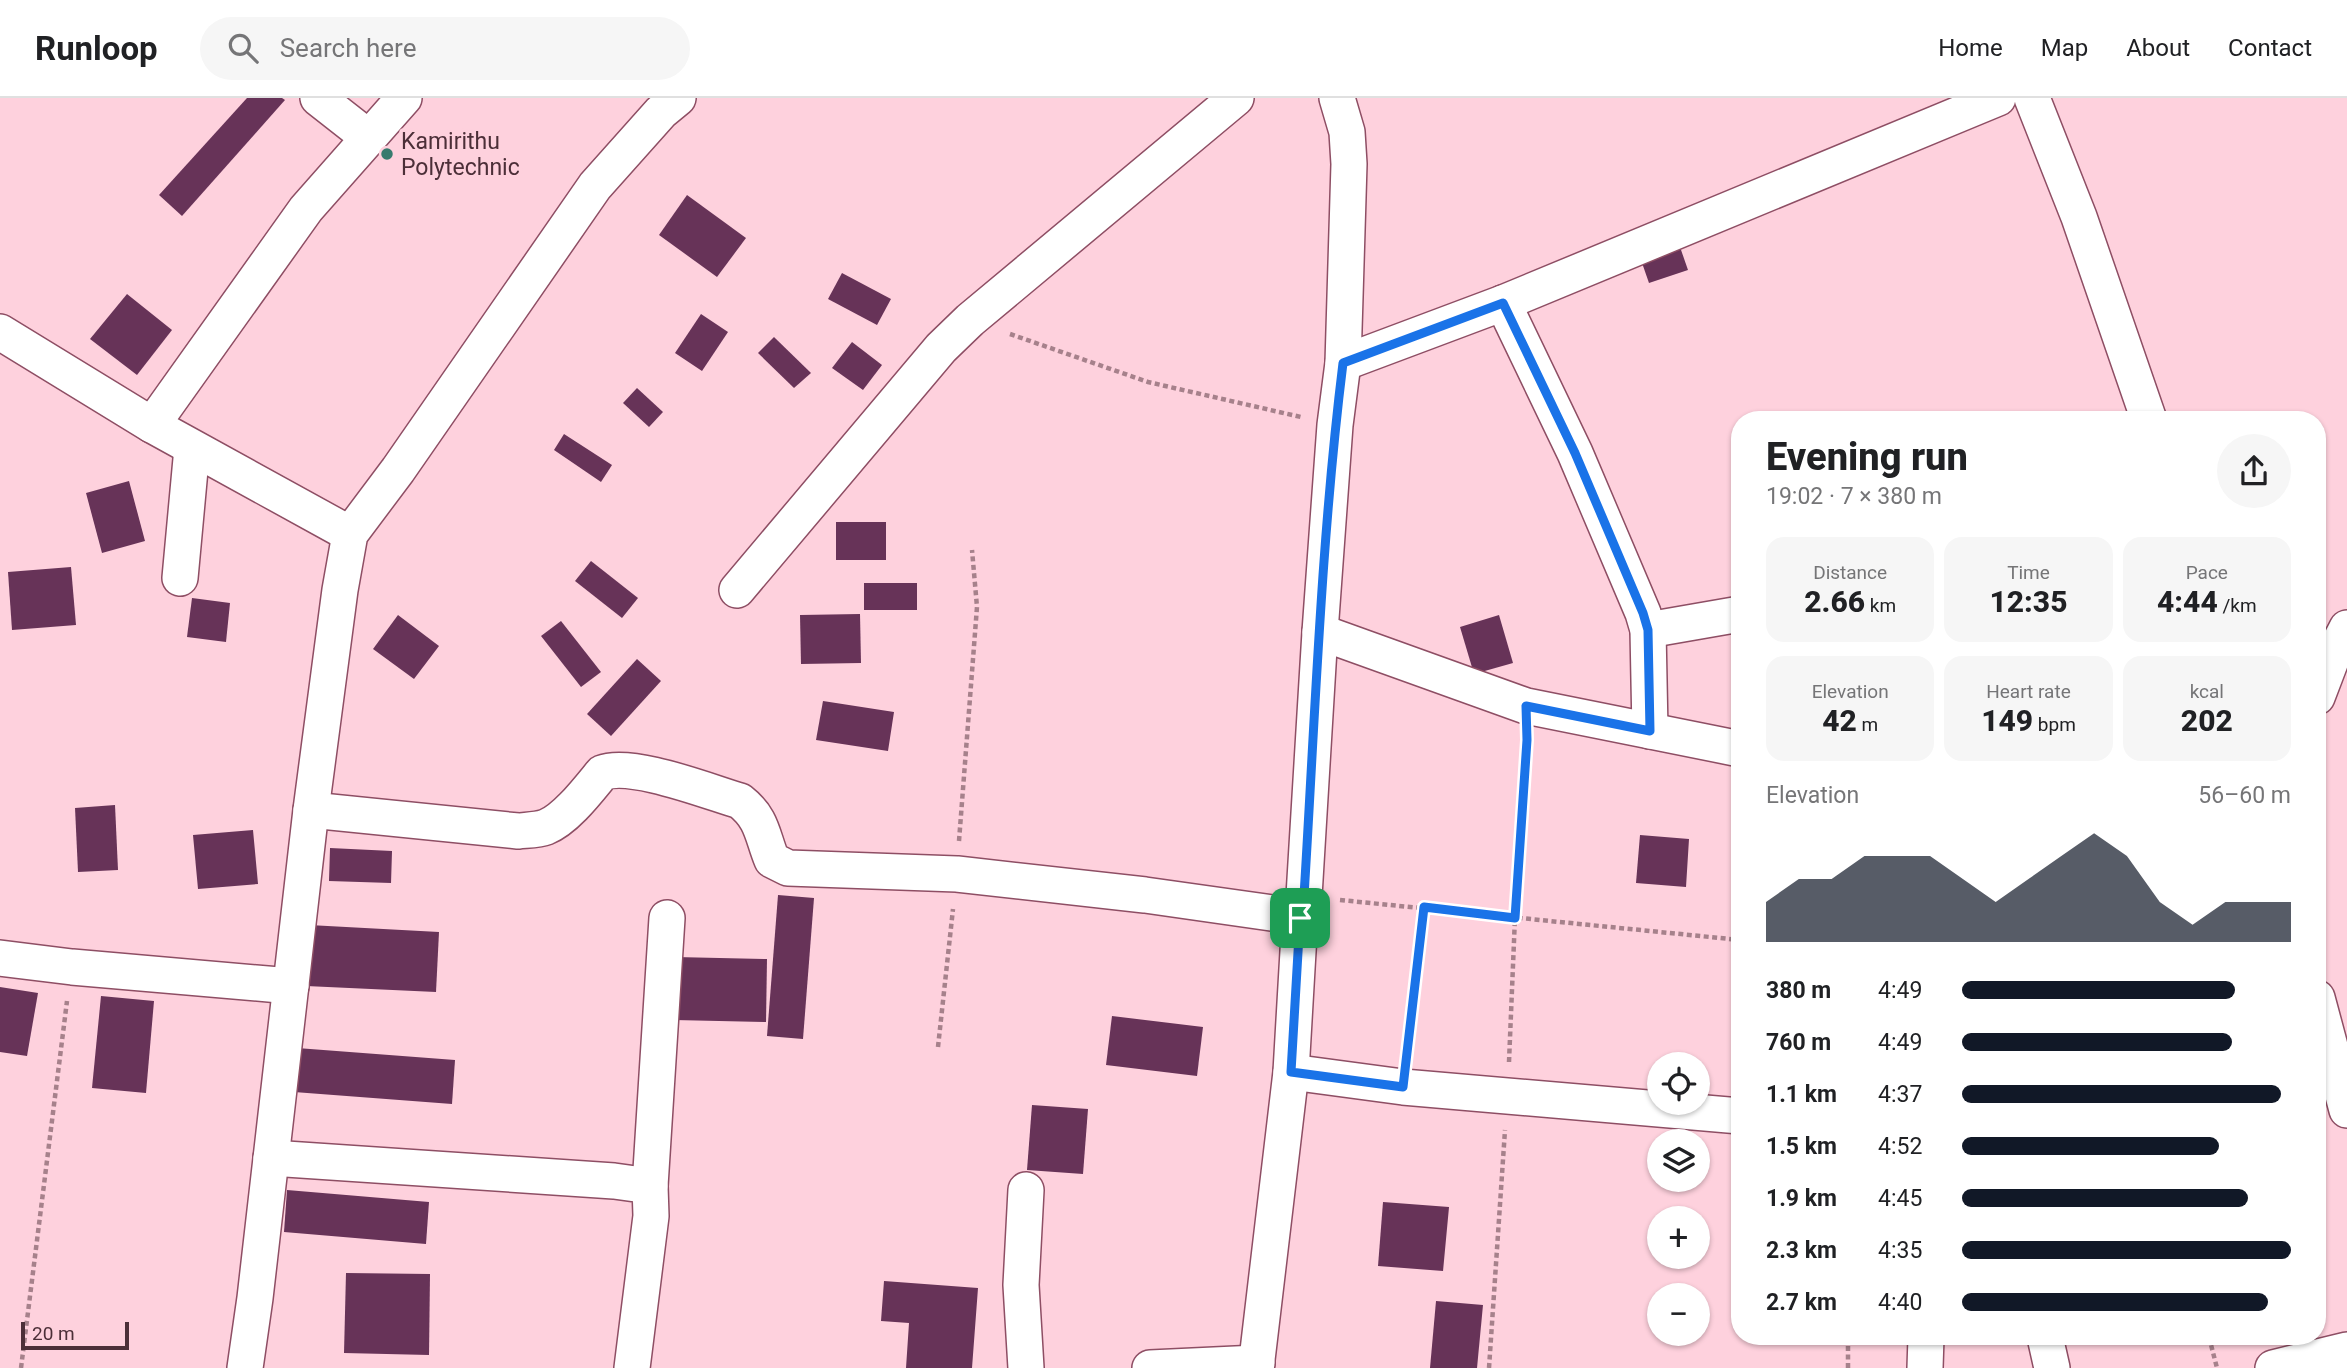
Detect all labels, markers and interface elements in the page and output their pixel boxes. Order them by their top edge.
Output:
search box [200,17,690,80]
text: Runloop [35,29,158,68]
icon: search [224,29,262,67]
text: Search here [280,33,416,63]
text: Home [1938,34,2003,62]
text: Map [2041,34,2088,62]
text: About [2126,34,2190,62]
text: Contact [2228,34,2312,62]
place label: Kamirithu Polytechnic [401,128,520,181]
marker: Kamirithu Polytechnic [379,146,395,162]
button: share [2217,434,2291,508]
text: Evening run [1766,435,1968,479]
text: 19:02 · 7 × 380 m [1766,483,1942,510]
text: Distance [1813,561,1887,584]
text: Time [2007,561,2050,584]
text: Pace [2186,561,2228,584]
text: 2.66 [1804,584,1865,619]
text: 12:35 [1990,584,2067,619]
text: 4:44 [2157,584,2218,619]
text: km [1865,594,1896,617]
text: /km [2218,594,2257,617]
text: Elevation [1812,680,1889,703]
text: Heart rate [1986,680,2071,703]
text: kcal [2190,680,2224,703]
text: 42 [1822,703,1857,738]
text: 149 [1981,703,2033,738]
text: 202 [2181,703,2233,738]
text: m [1857,713,1878,736]
text: bpm [2033,713,2076,736]
text: Elevation [1766,782,1859,809]
text: 56–60 m [2198,782,2291,809]
pin [1270,888,1330,948]
icon: arrive [1281,899,1319,937]
text: 380 m [1766,977,1831,1004]
text: 4:49 [1878,977,1922,1004]
text: 760 m [1766,1029,1831,1056]
text: 4:49 [1878,1029,1922,1056]
map controls [1647,1052,1710,1346]
button: locate [1647,1052,1710,1115]
text: 1.1 km [1766,1081,1837,1108]
text: 4:37 [1878,1081,1922,1108]
button: layers [1647,1129,1710,1192]
text: 1.5 km [1766,1133,1837,1160]
text: 4:52 [1878,1133,1922,1160]
text: 1.9 km [1766,1185,1837,1212]
text: 4:45 [1878,1185,1922,1212]
button: + [1647,1206,1710,1269]
text: 2.3 km [1766,1237,1837,1264]
text: 4:35 [1878,1237,1922,1264]
button: − [1647,1283,1710,1346]
text: 2.7 km [1766,1289,1837,1316]
text: 4:40 [1878,1289,1922,1316]
scale bar [21,1319,130,1351]
text: 20 m [32,1322,75,1345]

